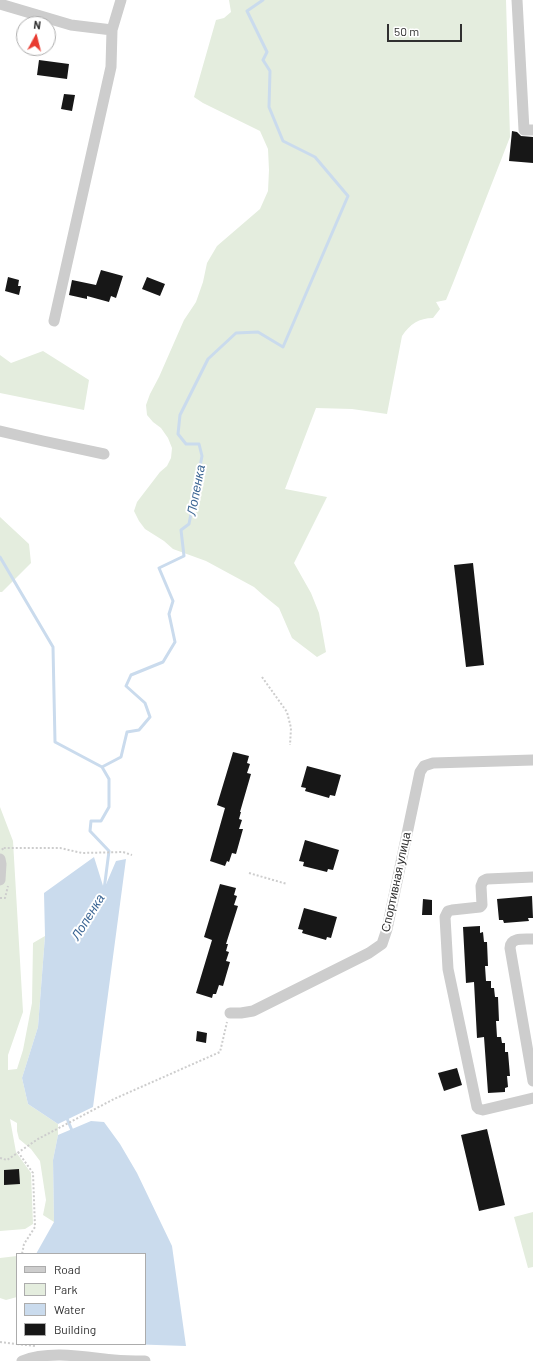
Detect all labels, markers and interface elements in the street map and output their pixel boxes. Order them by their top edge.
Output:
north arrow [16,16,56,56]
scale bar [389,16,464,42]
text: N [33,18,42,31]
text: 50 m [394,24,419,38]
water label: Лопенка [183,463,209,517]
street label: Спортивная улица [378,831,414,933]
water label: Лопенка [68,891,108,943]
legend [16,1253,146,1345]
text: Road [54,1262,81,1276]
text: Park [54,1282,78,1296]
text: Water [54,1302,85,1316]
text: Building [54,1322,96,1336]

